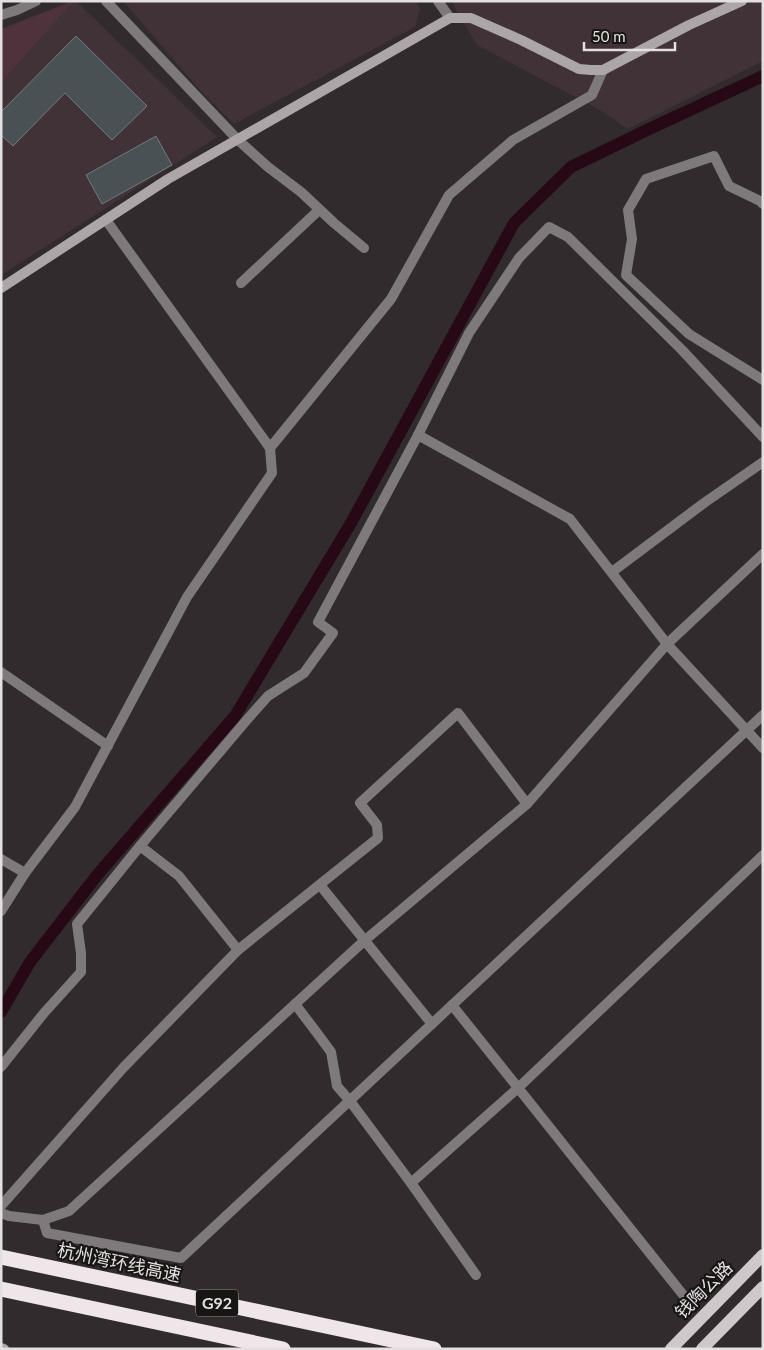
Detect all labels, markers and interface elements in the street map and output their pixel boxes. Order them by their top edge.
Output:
scale bar [584,20,675,52]
text: 50 m [592,27,626,45]
street label: 杭州湾环线高速 [55,1238,183,1286]
street label: 钱陶公路 [670,1256,737,1323]
road number: G92 [196,1290,238,1316]

